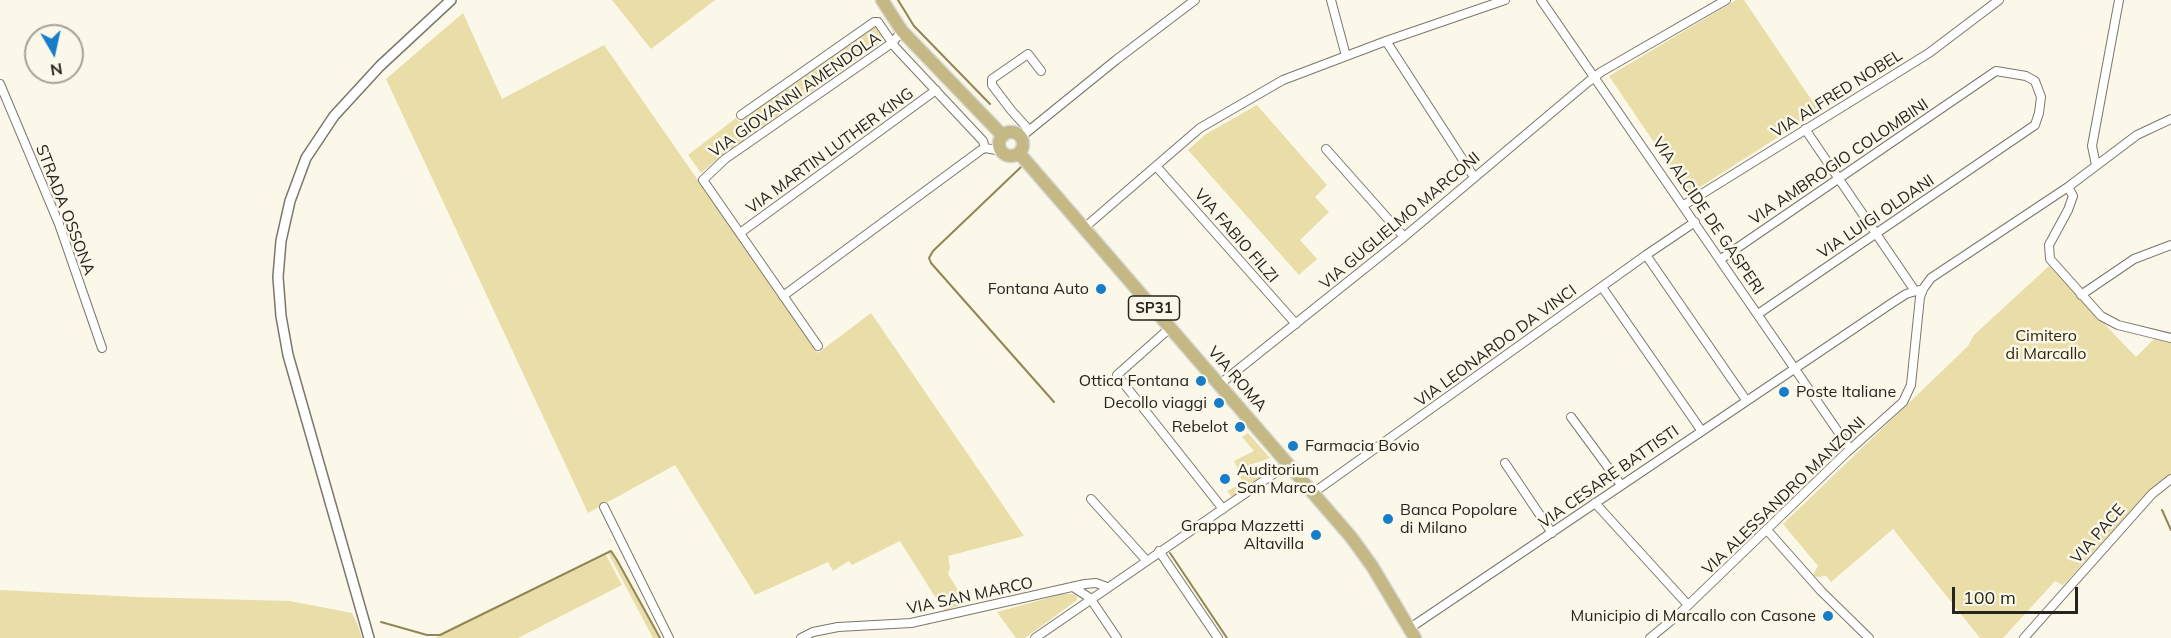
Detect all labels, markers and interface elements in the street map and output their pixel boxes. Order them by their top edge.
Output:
north arrow [24,24,84,84]
street label: VIA GIOVANNI AMENDOLA [706,28,884,162]
street label: VIA ALFRED NOBEL [1768,46,1906,142]
text: N [49,59,64,81]
street label: VIA MARTIN LUTHER KING [743,84,917,218]
street label: VIA AMBROGIO COLOMBINI [1746,95,1932,229]
street label: VIA ALCIDE DE GASPERI [1648,134,1768,298]
street label: STRADA OSSONA [31,142,99,278]
street label: VIA GUGLIELMO MARCONI [1316,148,1484,294]
street label: VIA LUIGI OLDANI [1814,171,1938,263]
street label: VIA FABIO FILZI [1190,185,1282,287]
place label: Fontana Auto [988,279,1089,299]
street label: VIA LEONARDO DA VINCI [1411,281,1581,411]
marker: Fontana Auto [1094,282,1108,296]
road number: SP31 [1128,296,1180,320]
park label: Cimitero di Marcallo [2006,326,2086,364]
street label: VIA ROMA [1203,342,1271,416]
place label: Ottica Fontana [1079,371,1189,391]
marker: Ottica Fontana [1194,374,1208,388]
place label: Poste Italiane [1796,382,1896,402]
marker: Poste Italiane [1777,385,1791,399]
place label: Decollo viaggi [1104,393,1207,413]
marker: Decollo viaggi [1212,396,1226,410]
street label: VIA ALESSANDRO MANZONI [1698,413,1870,579]
place label: Rebelot [1172,417,1228,437]
marker: Rebelot [1233,420,1247,434]
street label: VIA CESARE BATTISTI [1535,421,1683,533]
place label: Farmacia Bovio [1305,436,1420,456]
marker: Farmacia Bovio [1286,439,1300,453]
place label: Auditorium San Marco [1237,460,1319,498]
marker: Auditorium San Marco [1218,472,1232,486]
place label: Banca Popolare di Milano [1400,500,1517,538]
street label: VIA PACE [2067,500,2129,568]
marker: Banca Popolare di Milano [1381,512,1395,526]
place label: Grappa Mazzetti Altavilla [1181,516,1304,554]
marker: Grappa Mazzetti Altavilla [1309,528,1323,542]
street label: VIA SAN MARCO [905,573,1035,619]
scale bar [1955,575,2081,613]
text: 100 m [1963,586,2016,609]
place label: Municipio di Marcallo con Casone [1571,606,1816,626]
marker: Municipio di Marcallo con Casone [1821,609,1835,623]

